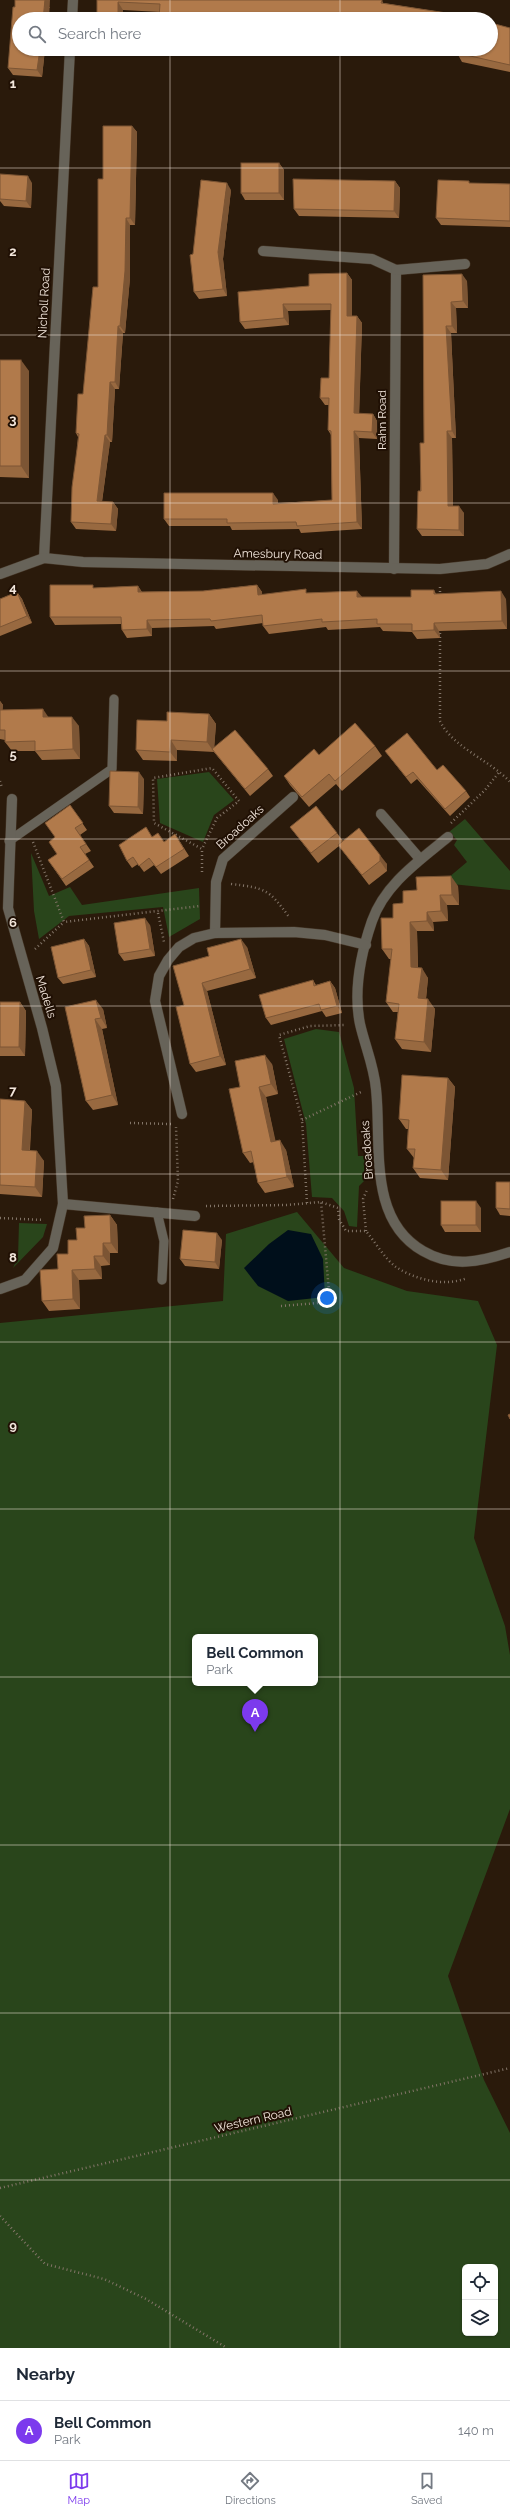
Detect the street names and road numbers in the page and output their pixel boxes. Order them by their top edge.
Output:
street label: Nicholl Road [35,267,53,339]
street label: Rahn Road [375,390,389,450]
street label: Amesbury Road [234,546,322,562]
street label: Broadoaks [213,802,267,852]
street label: Madells [33,974,59,1020]
street label: Broadoaks [358,1120,376,1180]
street label: Western Road [213,2104,293,2136]

